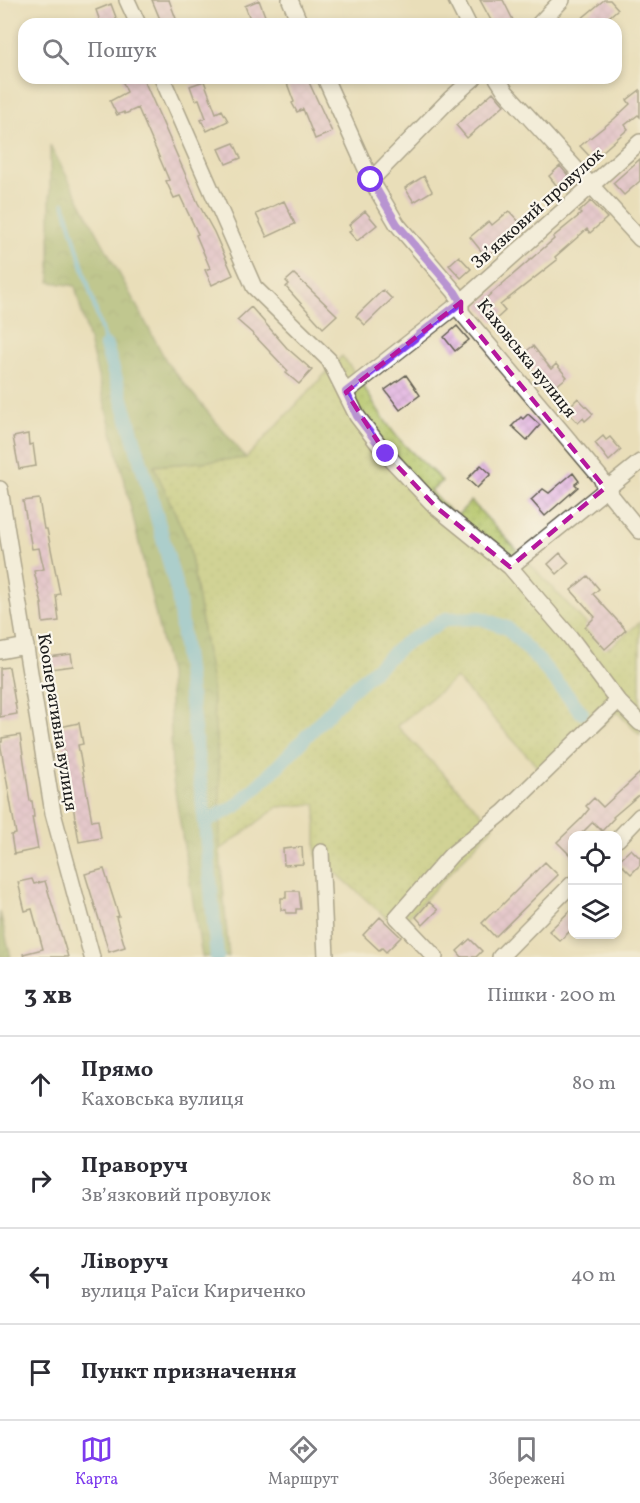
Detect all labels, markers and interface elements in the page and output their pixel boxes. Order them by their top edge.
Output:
search box [18,18,622,84]
icon: search [39,35,72,68]
text: Пошук [87,36,157,67]
street label: Звʼязковий провулок [466,142,610,276]
route start [357,166,383,192]
street label: Каховська вулиця [470,294,582,424]
route end [372,440,398,466]
street label: Кооперативна вулиця [30,632,83,813]
map controls [568,831,622,939]
button: locate [568,831,622,885]
button: layers [568,885,622,939]
text: 3 хв [24,978,72,1014]
text: Пішки · 200 m [487,982,616,1010]
text: Прямо [81,1055,153,1086]
icon: ahead [24,1068,57,1101]
text: 80 m [572,1070,616,1098]
text: Каховська вулиця [81,1086,244,1114]
text: Праворуч [81,1151,188,1182]
icon: right [24,1164,57,1197]
text: 80 m [572,1166,616,1194]
text: Звʼязковий провулок [81,1182,271,1210]
text: Ліворуч [81,1247,168,1278]
icon: left [24,1260,57,1293]
text: 40 m [571,1262,616,1290]
text: вулиця Раїси Кириченко [81,1278,306,1306]
icon: arrive [24,1356,57,1389]
text: Пункт призначення [81,1357,297,1388]
tab: Карта [75,1433,118,1491]
tab: Маршрут [268,1433,339,1491]
tab: Збережені [489,1433,565,1491]

